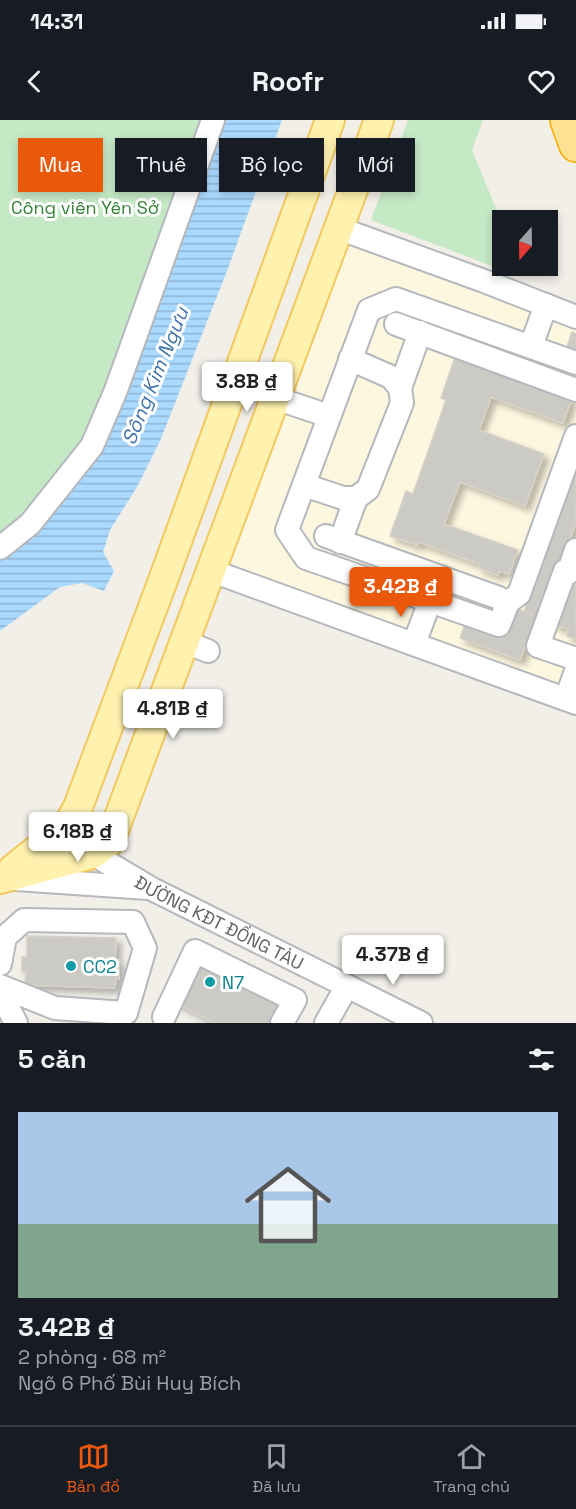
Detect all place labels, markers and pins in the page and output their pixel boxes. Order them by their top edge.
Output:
pin: 3.8B ₫ [198,362,296,413]
pin: 3.42B ₫ [346,567,456,618]
pin: 4.81B ₫ [118,689,228,740]
pin: 6.18B ₫ [23,812,133,863]
pin: 4.37B ₫ [338,935,448,986]
place label: CC2 [83,955,117,978]
marker: CC2 [64,959,78,973]
place label: N7 [222,971,244,994]
marker: N7 [203,975,217,989]

